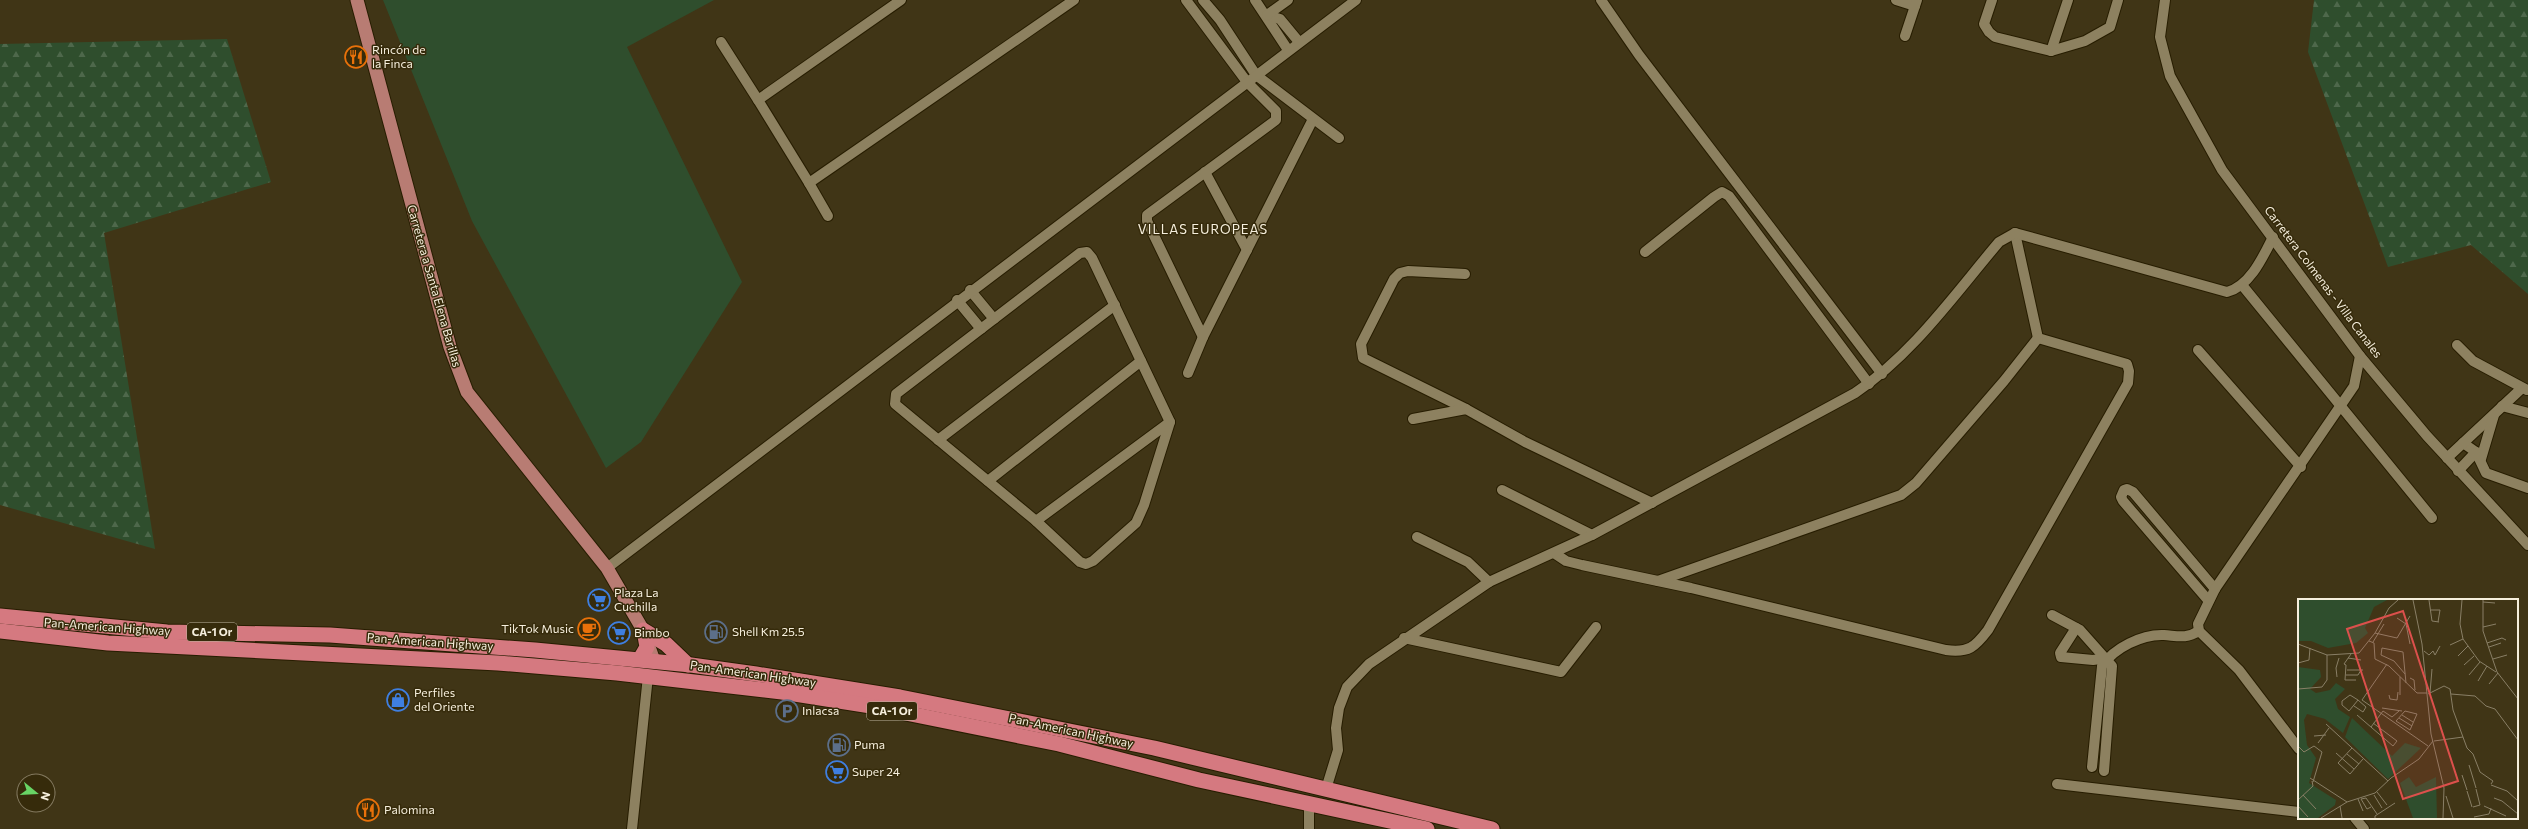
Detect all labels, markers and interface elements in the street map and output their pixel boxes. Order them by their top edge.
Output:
place label: Rincón de la Finca [372,42,426,70]
restaurant icon: Rincón de la Finca [343,44,369,70]
street label: Carretera a Santa Elena Barillas [405,203,465,369]
street label: Carretera Colmenas - Villa Canales [2262,203,2386,360]
district label: VILLAS EUROPEAS [1138,221,1268,237]
place label: Plaza La Cuchilla [614,585,659,613]
supermarket icon: Plaza La Cuchilla [586,587,612,613]
inset map [2298,599,2518,819]
street label: Pan-American Highway [43,615,171,637]
cafe icon: TikTok Music [576,616,602,642]
fuel station icon: Shell Km 25.5 [703,619,729,645]
supermarket icon: Bimbo [606,620,632,646]
place label: TikTok Music [501,621,574,635]
road number: CA-1 Or [187,623,237,641]
place label: Shell Km 25.5 [732,624,805,638]
place label: Bimbo [634,625,670,639]
street label: Pan-American Highway [366,630,494,652]
street label: Pan-American Highway [689,657,817,689]
place label: Perfiles del Oriente [414,685,475,713]
shop icon: Perfiles del Oriente [385,687,411,713]
parking icon: Inlacsa [774,698,800,724]
road number: CA-1 Or [867,702,917,720]
place label: Inlacsa [802,703,839,717]
street label: Pan-American Highway [1008,710,1135,750]
fuel station icon: Puma [826,732,852,758]
place label: Puma [854,737,885,751]
supermarket icon: Super 24 [824,759,850,785]
place label: Super 24 [852,764,900,778]
north arrow [16,773,56,813]
text: N [39,790,53,802]
restaurant icon: Palomina [355,797,381,823]
place label: Palomina [384,802,435,816]

